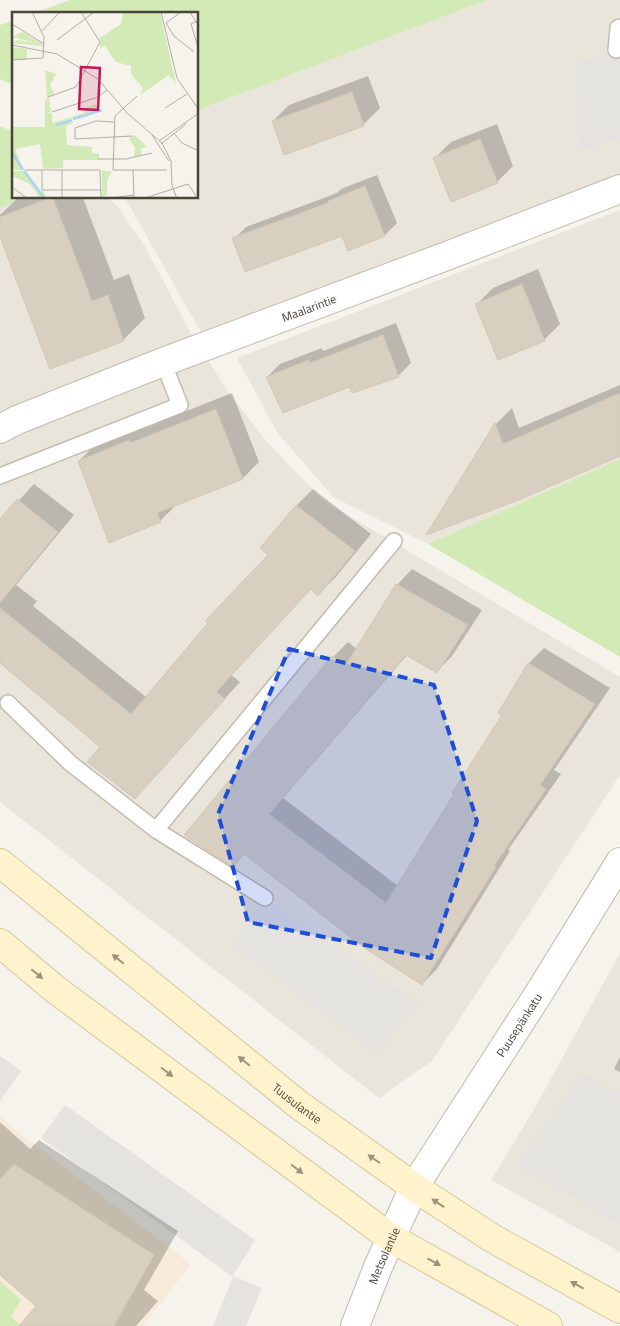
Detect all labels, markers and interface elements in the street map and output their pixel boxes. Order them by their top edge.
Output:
inset map [12,12,199,199]
street label: Maalarintie [279,289,339,326]
one-way arrow [111,954,124,964]
one-way arrow [31,968,44,979]
street label: Puusepänkatu [491,989,546,1060]
one-way arrow [238,1056,251,1067]
one-way arrow [160,1067,174,1077]
street label: Tuusulantie [268,1078,326,1128]
one-way arrow [367,1154,381,1164]
one-way arrow [291,1163,304,1173]
one-way arrow [431,1198,444,1207]
street label: Metsolantie [363,1224,404,1287]
one-way arrow [427,1257,440,1266]
one-way arrow [571,1281,584,1290]

